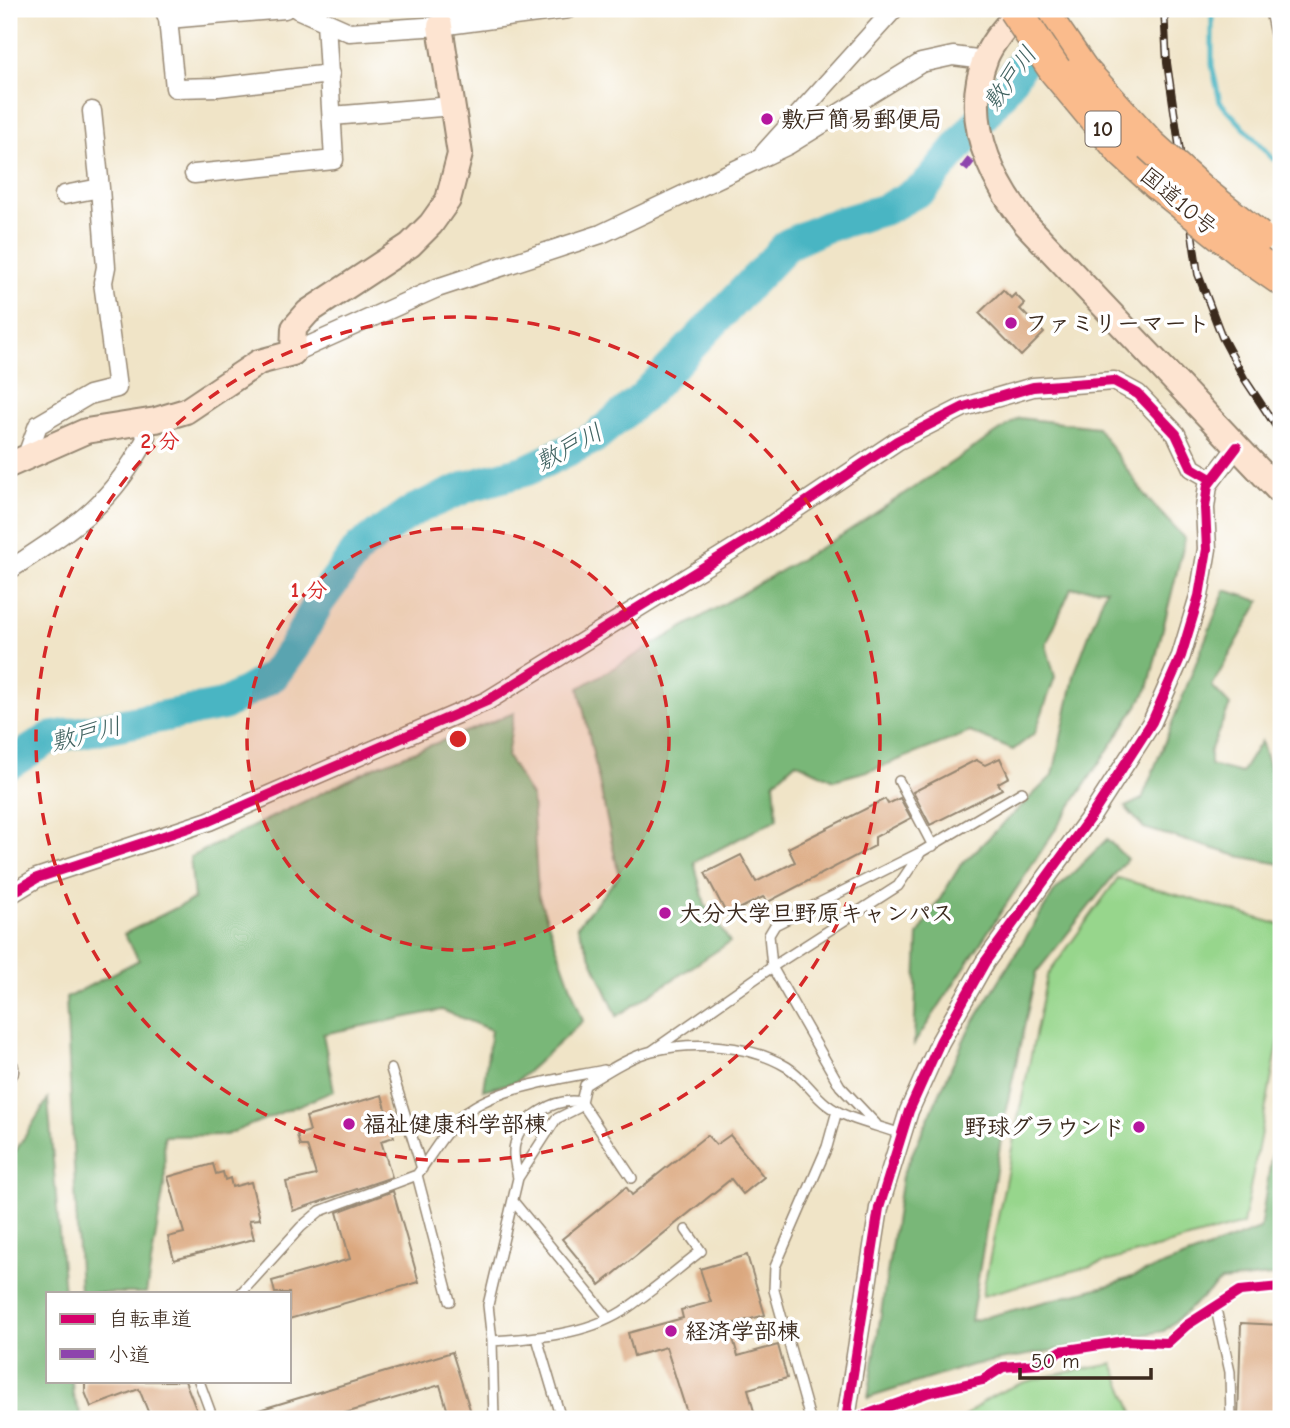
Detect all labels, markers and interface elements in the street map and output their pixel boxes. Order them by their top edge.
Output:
water label: 敷戸川 [978,41,1042,115]
place label: 敷戸簡易郵便局 [781,106,942,133]
marker: 敷戸簡易郵便局 [759,111,775,127]
road number: 10 [1086,111,1120,146]
street label: 国道10号 [1135,161,1223,241]
place label: ファミリーマート [1025,310,1210,337]
marker: ファミリーマート [1003,315,1019,331]
water label: 敷戸川 [531,418,607,476]
text: 2 分 [141,429,179,453]
text: 1 分 [291,578,327,602]
water label: 敷戸川 [48,712,124,756]
centre of rings [446,727,470,751]
place label: 大分大学旦野原キャンパス [679,900,954,927]
marker: 大分大学旦野原キャンパス [657,905,673,921]
place label: 福祉健康科学部棟 [363,1111,547,1138]
place label: 野球グラウンド [964,1114,1125,1141]
marker: 福祉健康科学部棟 [341,1116,357,1132]
marker: 野球グラウンド [1131,1119,1147,1135]
legend [46,1292,290,1382]
text: 自転車道 [108,1307,192,1331]
place label: 経済学部棟 [685,1318,800,1345]
marker: 経済学部棟 [663,1323,679,1339]
scale bar [1020,1337,1152,1381]
text: 小道 [108,1343,150,1367]
text: 50 m [1031,1349,1080,1373]

